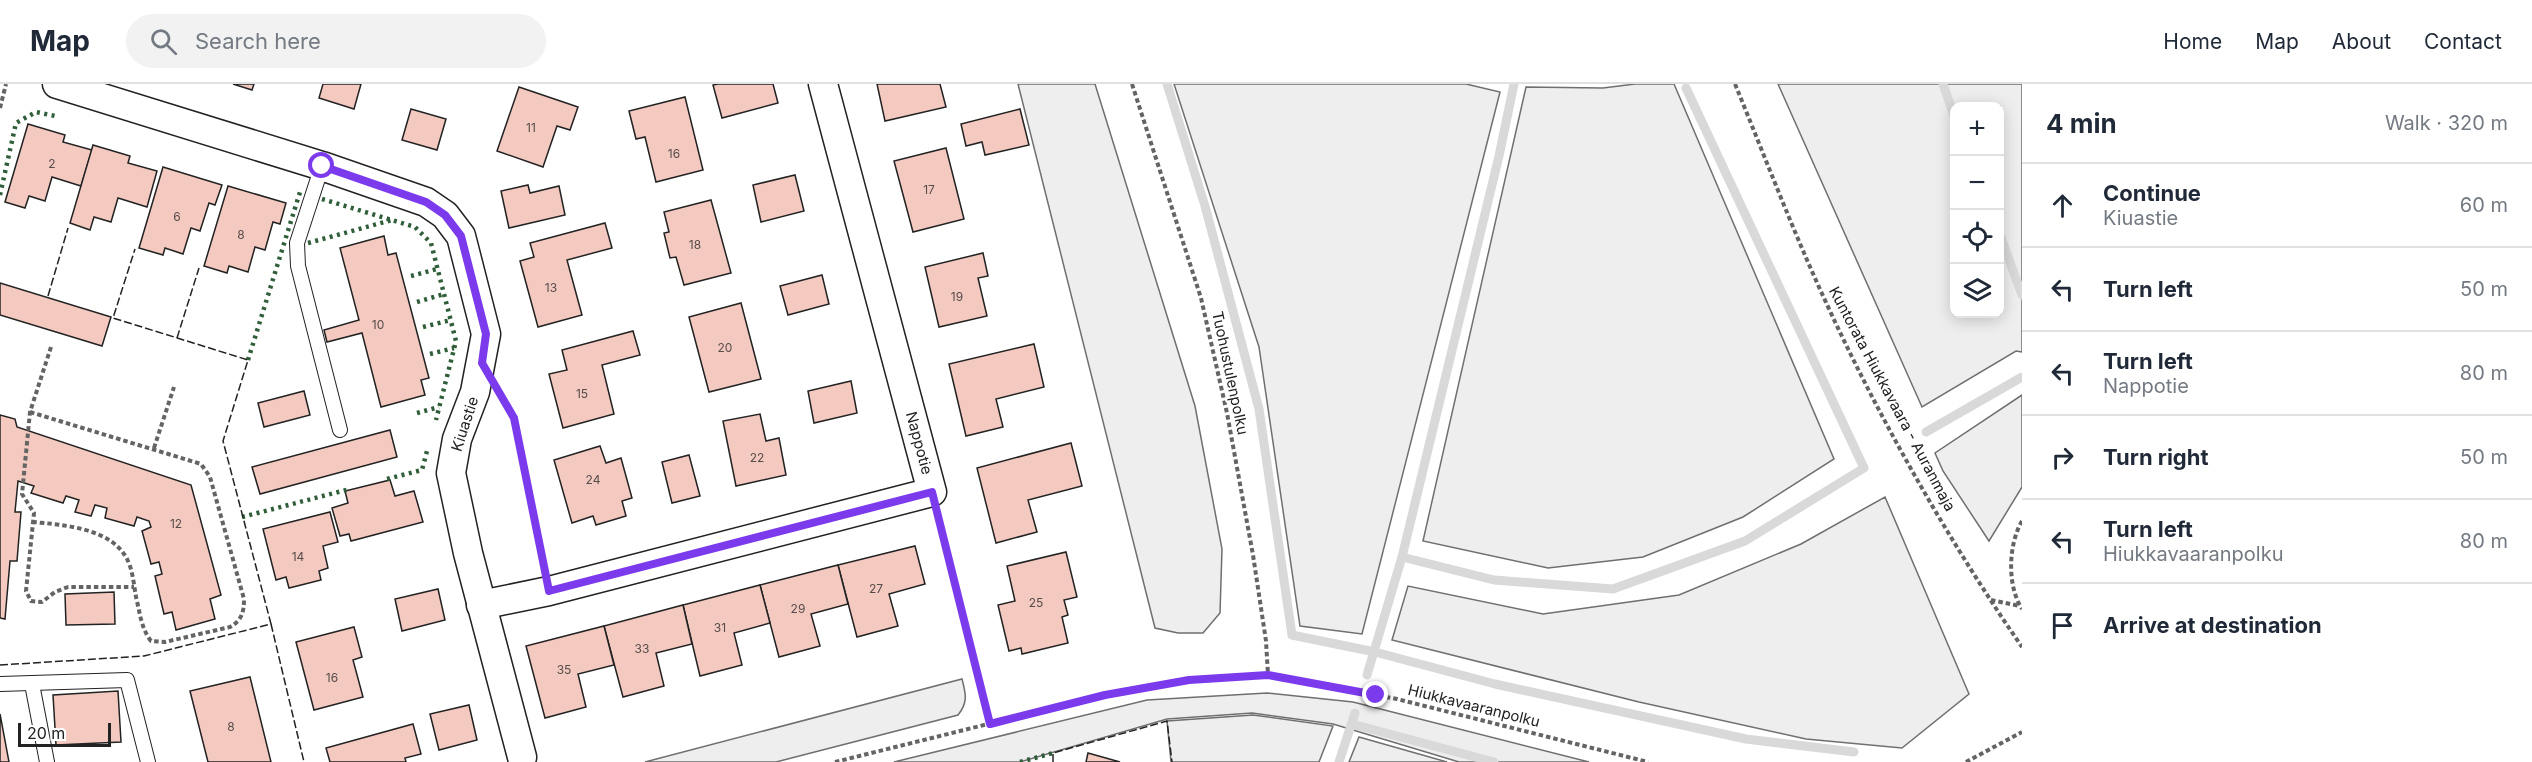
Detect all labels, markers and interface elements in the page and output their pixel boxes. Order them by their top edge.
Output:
search box [126,14,546,68]
text: Map [30,24,90,58]
icon: search [147,25,180,58]
text: Search here [195,28,321,54]
text: Home [2163,29,2222,54]
text: Map [2255,29,2299,54]
text: About [2332,29,2391,54]
text: Contact [2424,29,2502,54]
map controls [1950,102,2004,318]
button: + [1950,102,2004,156]
text: 4 min [2046,108,2117,139]
text: Walk · 320 m [2385,111,2508,135]
house number: 11 [526,120,536,135]
house number: 16 [668,146,680,161]
route start [308,152,334,178]
house number: 2 [48,156,56,171]
button: − [1950,156,2004,210]
text: Continue [2103,180,2201,206]
house number: 17 [923,182,935,197]
icon: ahead [2046,189,2079,222]
text: 60 m [2460,193,2508,217]
text: Kiuastie [2103,206,2178,230]
house number: 6 [173,209,181,224]
button: locate [1950,210,2004,264]
house number: 8 [237,227,245,242]
house number: 18 [689,237,701,252]
button: layers [1950,264,2004,318]
icon: left [2046,273,2079,306]
text: Turn left [2103,276,2193,302]
text: 50 m [2460,277,2508,301]
house number: 13 [545,280,557,295]
street label: Kuntorata Hiukkavaara - Auranmaja [1825,283,1960,514]
house number: 19 [951,289,963,304]
street label: Tuohustulenpolku [1208,309,1253,437]
house number: 10 [372,317,384,332]
house number: 20 [718,340,732,355]
text: Turn left [2103,348,2193,374]
icon: left [2046,357,2079,390]
text: 80 m [2460,361,2508,385]
text: Nappotie [2103,374,2189,398]
house number: 15 [576,386,588,401]
street label: Kiuastie [447,394,482,454]
street label: Nappotie [902,409,937,476]
icon: right [2046,441,2079,474]
text: Turn right [2103,444,2209,470]
text: 50 m [2460,445,2508,469]
house number: 22 [750,450,764,465]
house number: 24 [586,472,601,487]
house number: 12 [170,516,182,531]
text: Turn left [2103,516,2193,542]
icon: left [2046,525,2079,558]
text: 80 m [2460,529,2508,553]
text: Hiukkavaaranpolku [2103,542,2284,566]
house number: 14 [292,549,305,564]
house number: 27 [869,581,883,596]
house number: 25 [1029,595,1043,610]
house number: 29 [791,601,805,616]
icon: arrive [2046,609,2079,642]
text: Arrive at destination [2103,612,2322,638]
house number: 31 [714,620,726,635]
house number: 33 [635,641,649,656]
house number: 35 [557,662,571,677]
house number: 16 [326,670,338,685]
street label: Hiukkavaaranpolku [1406,680,1542,731]
route end [1362,681,1388,707]
house number: 8 [227,719,235,734]
scale bar [18,720,111,748]
text: 20 m [27,723,65,743]

